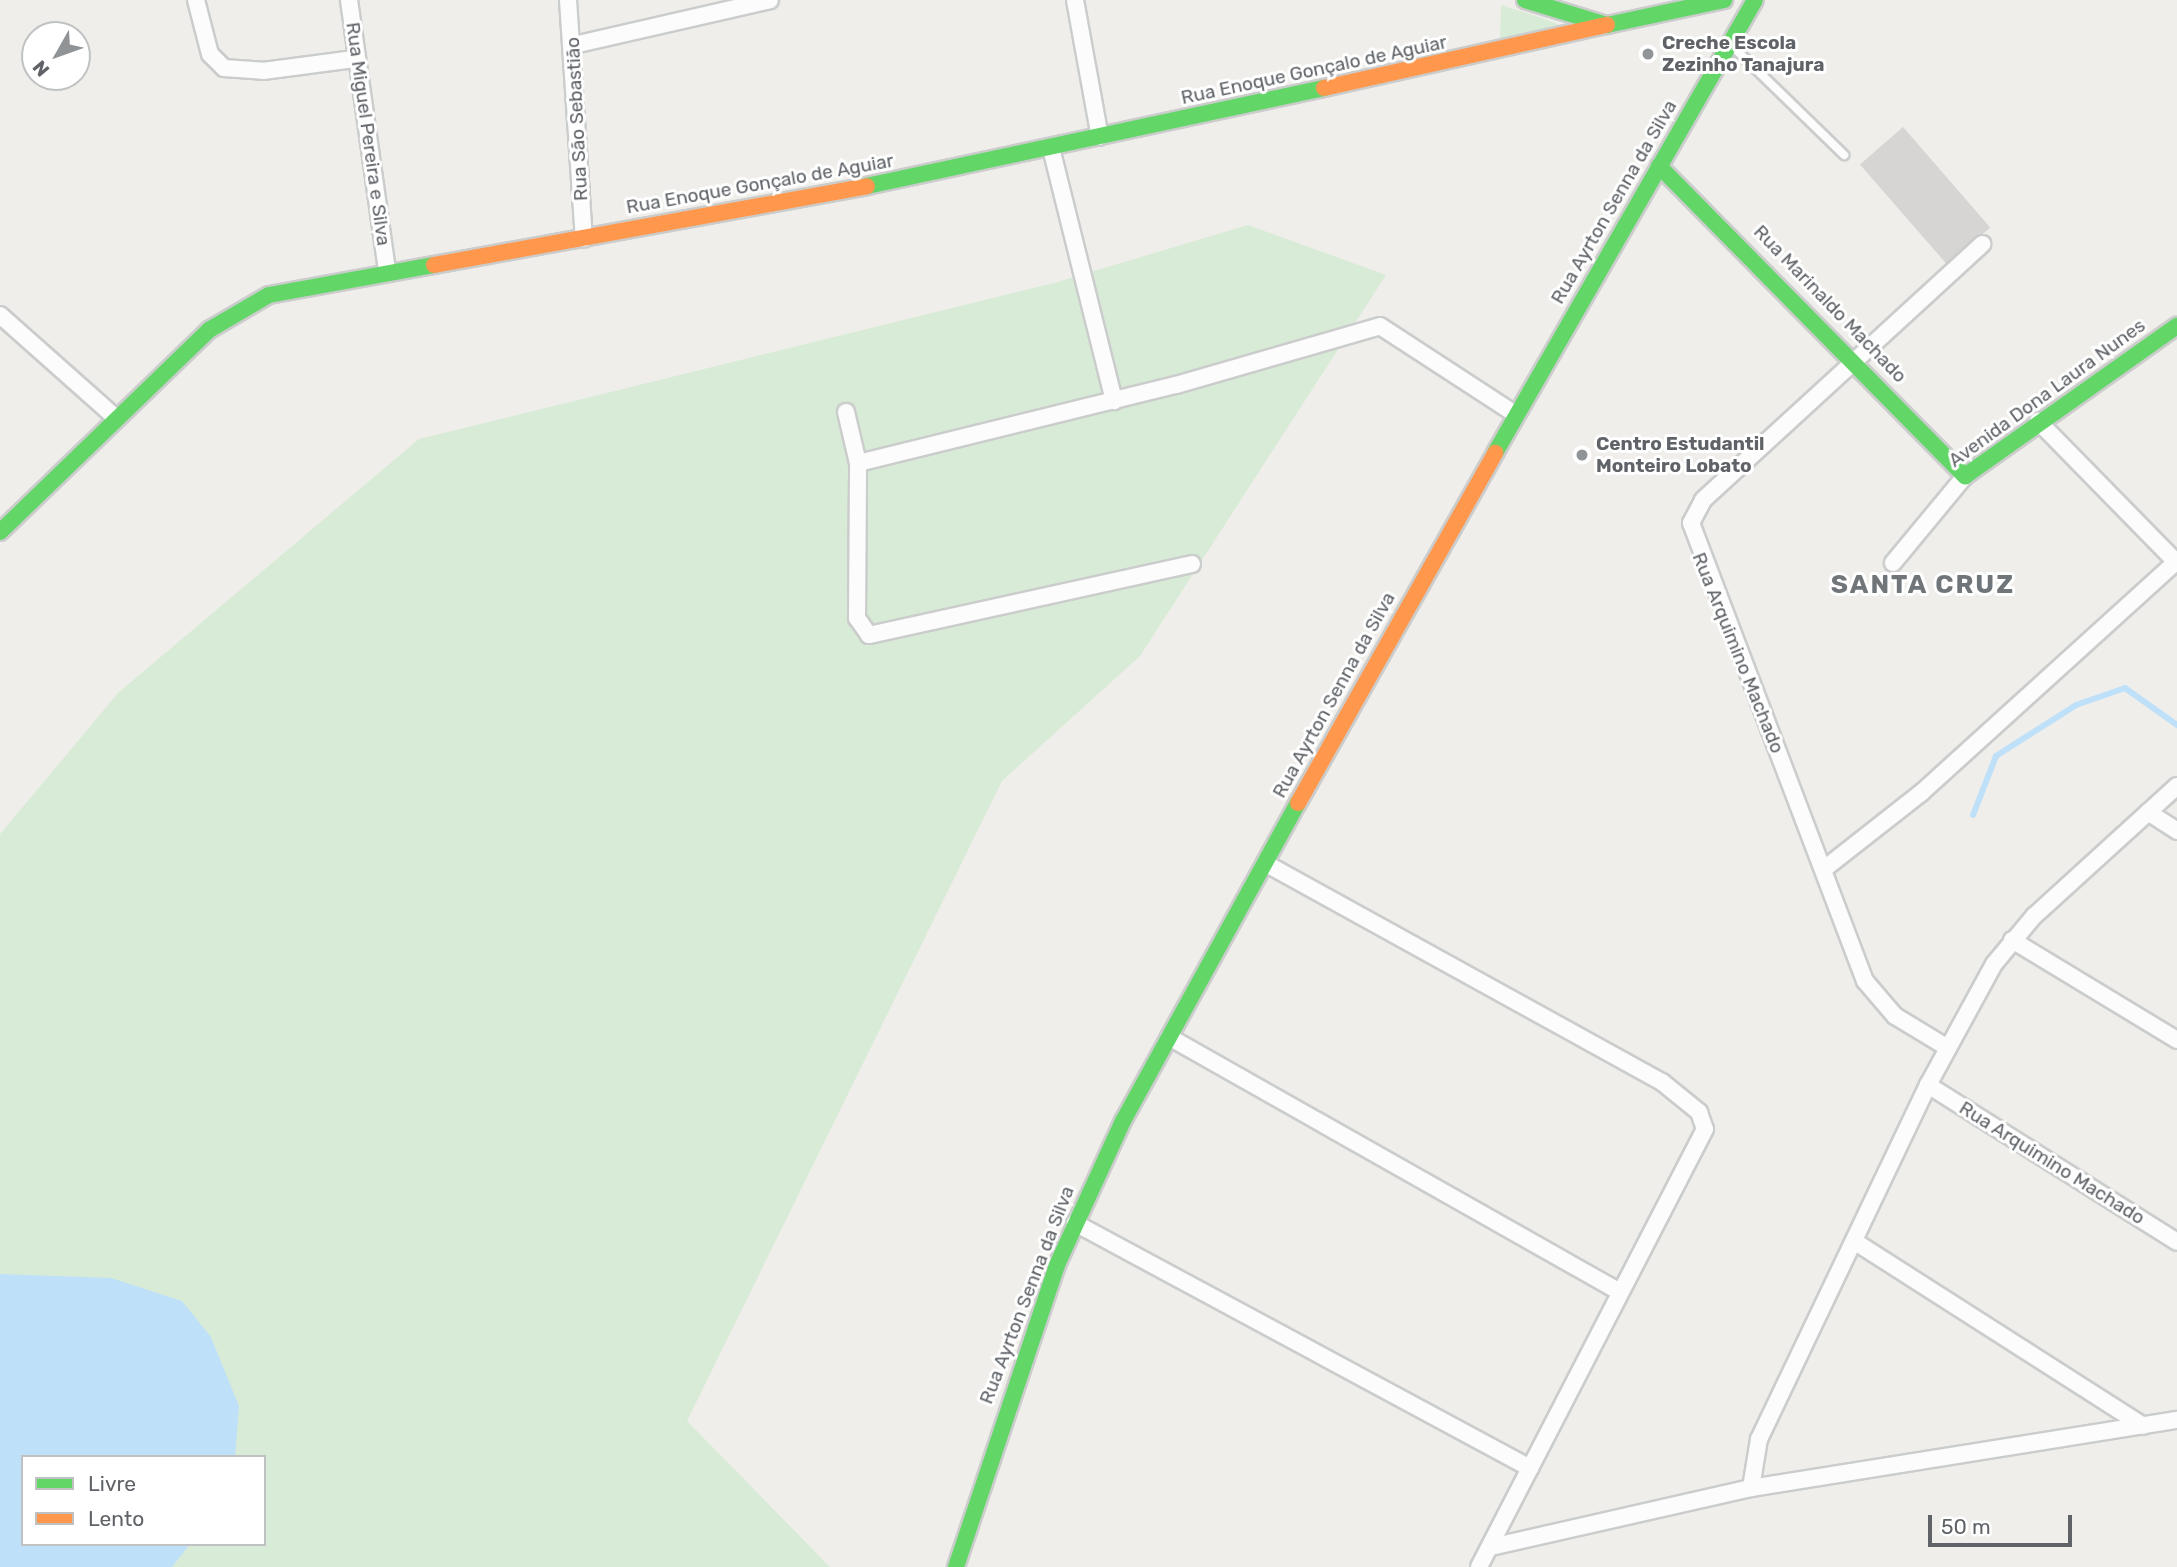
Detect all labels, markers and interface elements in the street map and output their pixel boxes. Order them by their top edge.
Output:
north arrow [21,21,91,91]
street label: Rua Miguel Pereira e Silva [341,21,395,247]
street label: Rua Enoque Gonçalo de Aguiar [1179,31,1449,109]
place label: Creche Escola Zezinho Tanajura [1662,32,1825,76]
street label: Rua São Sebastião [561,36,593,202]
marker: Creche Escola Zezinho Tanajura [1640,46,1656,62]
text: N [28,56,54,81]
street label: Rua Ayrton Senna da Silva [1546,96,1682,308]
street label: Rua Enoque Gonçalo de Aguiar [624,149,896,219]
street label: Rua Marinaldo Machado [1749,220,1911,388]
street label: Avenida Dona Laura Nunes [1944,314,2150,472]
place label: Centro Estudantil Monteiro Lobato [1596,433,1765,477]
marker: Centro Estudantil Monteiro Lobato [1574,447,1590,463]
street label: Rua Arquimino Machado [1687,549,1789,757]
district label: SANTA CRUZ [1832,569,2014,601]
street label: Rua Ayrton Senna da Silva [1268,588,1400,802]
street label: Rua Arquimino Machado [1955,1096,2149,1230]
street label: Rua Ayrton Senna da Silva [975,1183,1079,1407]
legend [21,1455,266,1546]
text: Livre [88,1471,136,1496]
scale bar [1932,1500,2076,1544]
text: Lento [88,1506,144,1531]
text: 50 m [1941,1514,1991,1539]

